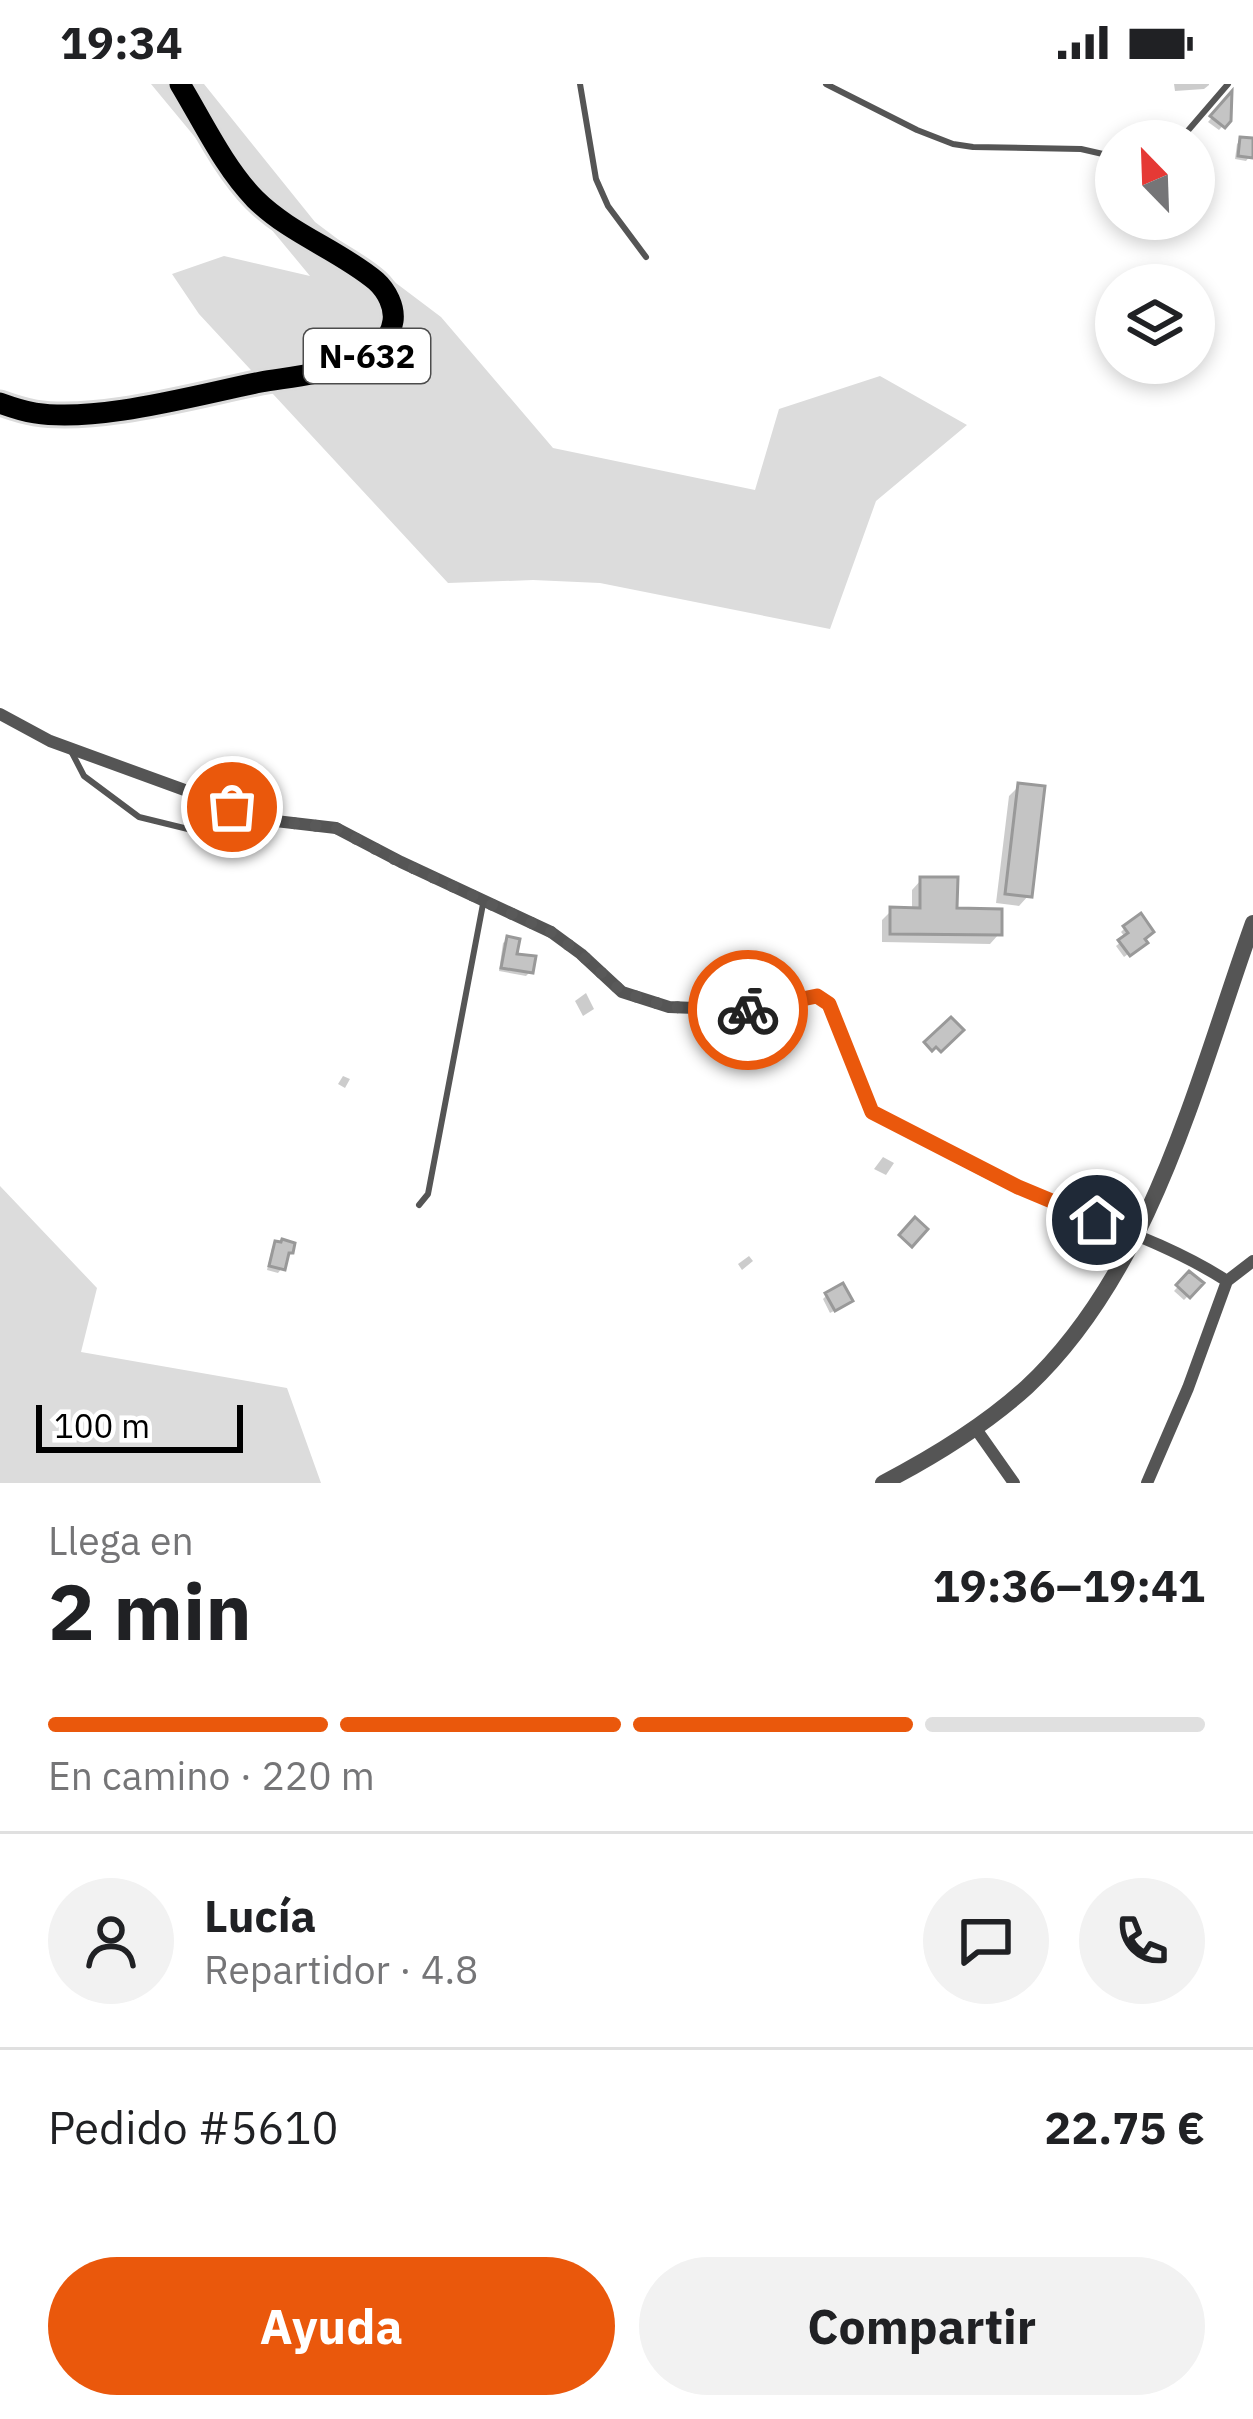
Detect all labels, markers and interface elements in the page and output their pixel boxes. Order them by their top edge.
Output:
text: 19:34 [60,13,183,71]
north arrow [1095,120,1215,240]
map controls [1095,120,1215,384]
button: layers [1095,264,1215,384]
road number: N-632 [304,329,430,383]
pin [181,756,283,858]
icon: bag [199,774,265,840]
courier [688,950,808,1070]
icon: bike [715,977,781,1043]
pin [1046,1169,1148,1271]
icon: home [1064,1187,1130,1253]
scale bar [36,1399,243,1452]
text: 100 m [54,1404,150,1447]
text: Llega en [48,1515,194,1566]
text: 19:36–19:41 [933,1556,1205,1614]
text: 2 min [48,1560,252,1661]
text: En camino · 220 m [48,1750,375,1801]
button: person [48,1878,174,2004]
button: chat [923,1878,1049,2004]
button: phone [1079,1878,1205,2004]
text: Lucía [204,1886,316,1944]
text: Repartidor · 4.8 [204,1944,478,1995]
text: Pedido #5610 [48,2098,338,2156]
text: 22.75 € [1044,2098,1205,2156]
button: Ayuda [48,2257,615,2395]
button: Compartir [639,2257,1205,2395]

